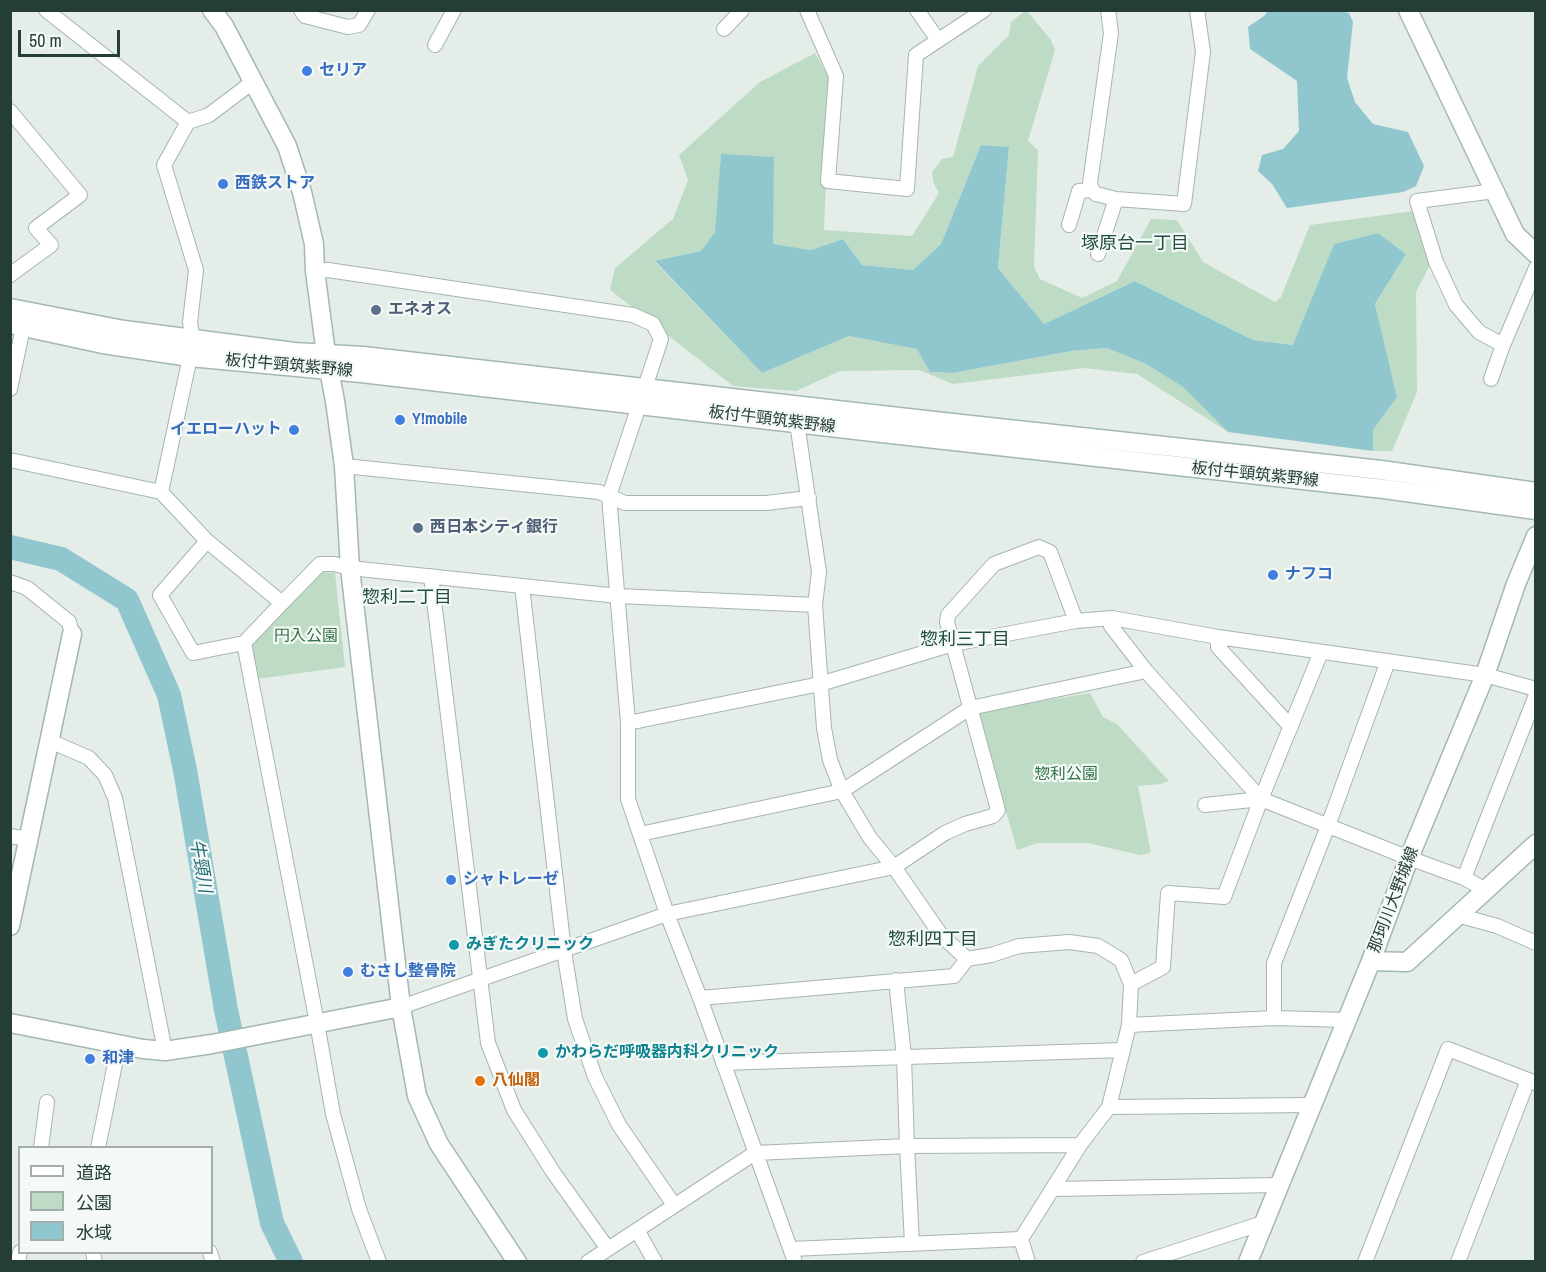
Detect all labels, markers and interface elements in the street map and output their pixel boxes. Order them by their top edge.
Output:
scale bar [21,18,123,56]
text: 50 m [29,28,62,53]
place label: セリア [319,61,367,81]
marker: セリア [300,64,314,78]
place label: 西鉄ストア [235,174,315,194]
marker: 西鉄ストア [216,177,230,191]
district label: 塚原台一丁目 [1081,233,1189,255]
place label: エネオス [388,300,452,320]
marker: エネオス [369,303,383,317]
street label: 板付牛頸筑紫野線 [224,351,354,381]
street label: 板付牛頸筑紫野線 [707,403,837,437]
place label: Y!mobile [412,410,467,430]
marker: Y!mobile [393,413,407,427]
place label: イエローハット [170,420,282,440]
marker: イエローハット [287,423,301,437]
street label: 板付牛頸筑紫野線 [1190,459,1320,491]
place label: 西日本シティ銀行 [430,518,558,538]
marker: 西日本シティ銀行 [411,521,425,535]
place label: ナフコ [1285,565,1333,585]
marker: ナフコ [1266,568,1280,582]
district label: 惣利二丁目 [362,587,452,609]
park label: 円入公園 [274,627,338,647]
district label: 惣利三丁目 [920,629,1010,651]
park label: 惣利公園 [1034,765,1098,785]
water label: 牛頸川 [185,838,215,894]
street label: 那珂川大野城線 [1365,844,1423,956]
place label: シャトレーゼ [463,870,559,890]
marker: シャトレーゼ [444,873,458,887]
district label: 惣利四丁目 [888,929,978,951]
place label: みぎたクリニック [466,935,594,955]
marker: みぎたクリニック [447,938,461,952]
place label: むさし整骨院 [360,962,456,982]
marker: むさし整骨院 [341,965,355,979]
place label: かわらだ呼吸器内科クリニック [555,1043,779,1063]
marker: かわらだ呼吸器内科クリニック [536,1046,550,1060]
place label: 和津 [102,1049,134,1069]
marker: 和津 [83,1052,97,1066]
place label: 八仙閣 [492,1071,540,1091]
marker: 八仙閣 [473,1074,487,1088]
legend [18,1146,213,1254]
text: 道路 [76,1160,112,1185]
text: 公園 [76,1190,112,1215]
text: 水域 [76,1220,112,1245]

